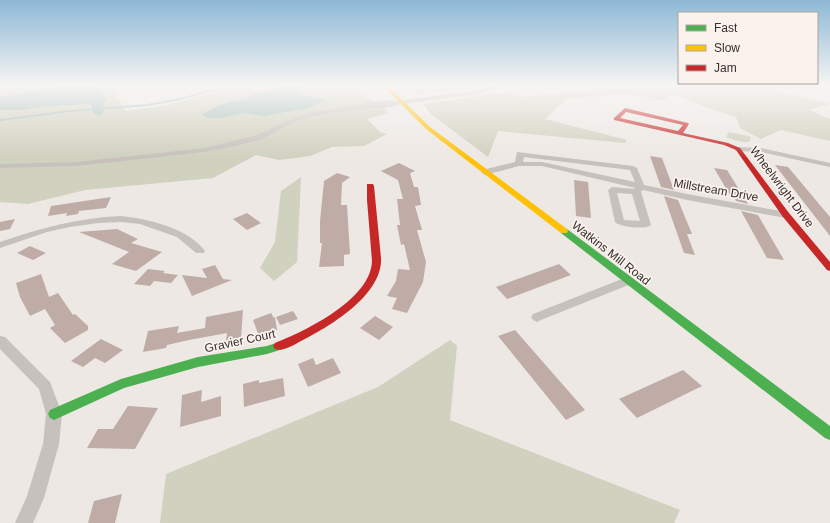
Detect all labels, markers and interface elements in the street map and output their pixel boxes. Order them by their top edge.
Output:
legend [678,12,818,84]
text: Fast [714,21,738,35]
text: Slow [714,41,740,55]
text: Jam [714,61,737,75]
street label: Wheelwright Drive [747,144,817,230]
street label: Millstream Drive [672,176,760,204]
street label: Watkins Mill Road [569,218,653,288]
street label: Gravier Court [203,327,277,355]

